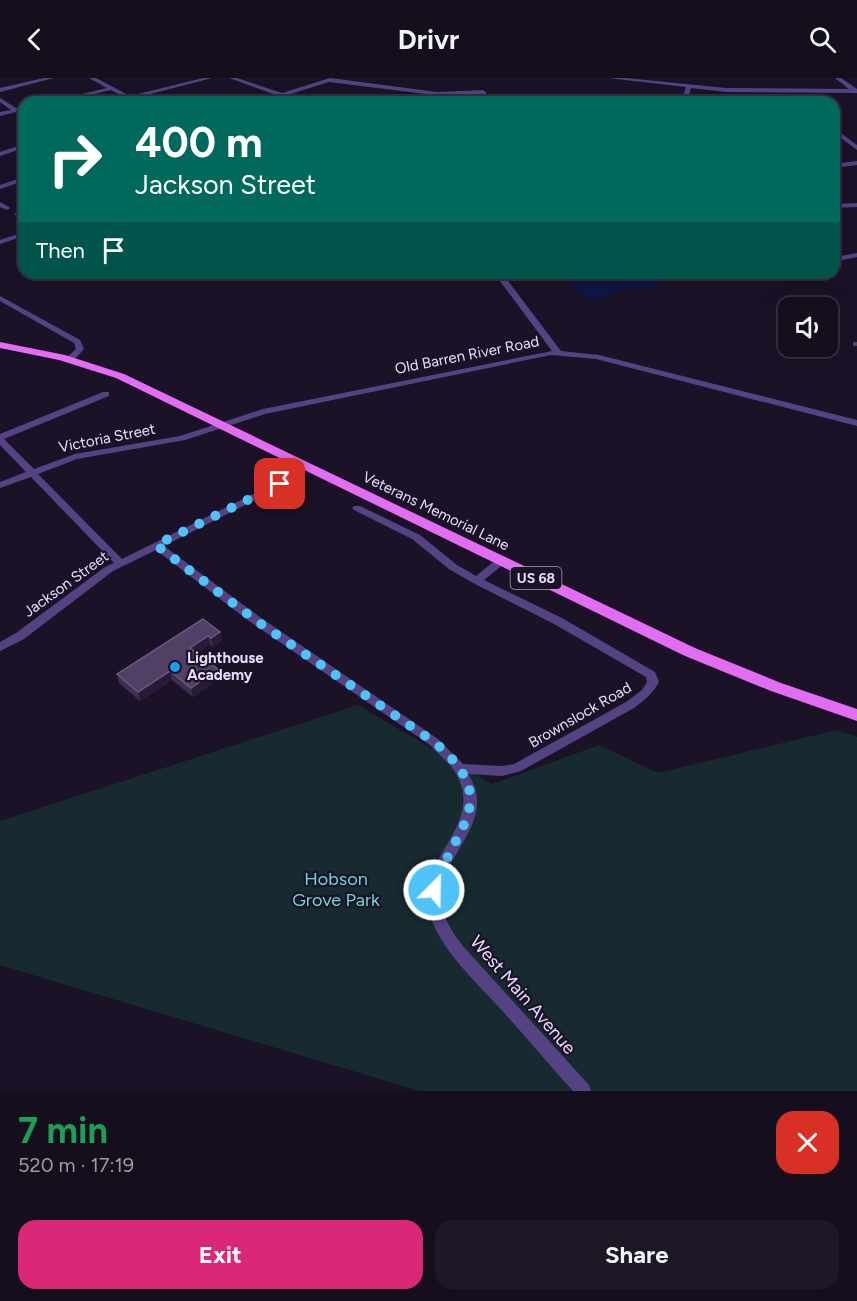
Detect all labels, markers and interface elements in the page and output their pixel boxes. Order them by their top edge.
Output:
icon: back [18,23,51,56]
text: Drivr [398,23,459,56]
icon: search [806,23,839,56]
text: 400 m [135,117,263,168]
icon: right [36,120,114,198]
text: Jackson Street [135,168,316,201]
icon: arrive [97,234,130,267]
text: Then [36,237,85,264]
map controls [778,297,838,357]
button: sound [778,297,838,357]
street label: Old Barren River Road [393,332,541,378]
street label: Victoria Street [57,420,157,456]
pin [254,458,305,509]
icon: arrive [263,467,296,500]
street label: Veterans Memorial Lane [360,468,512,554]
street label: Jackson Street [20,547,112,621]
road number: US 68 [510,567,562,589]
place label: Lighthouse Academy [187,649,264,684]
marker: Lighthouse Academy [168,660,182,674]
street label: Brownslock Road [525,678,635,752]
position arrow [402,858,466,922]
park label: Hobson Grove Park [292,868,380,911]
street label: West Main Avenue [466,931,581,1059]
text: 7 min [18,1109,108,1152]
button: close [776,1111,839,1174]
text: 520 m · 17:19 [18,1153,134,1177]
button: Exit [18,1220,423,1289]
button: Share [435,1220,839,1289]

